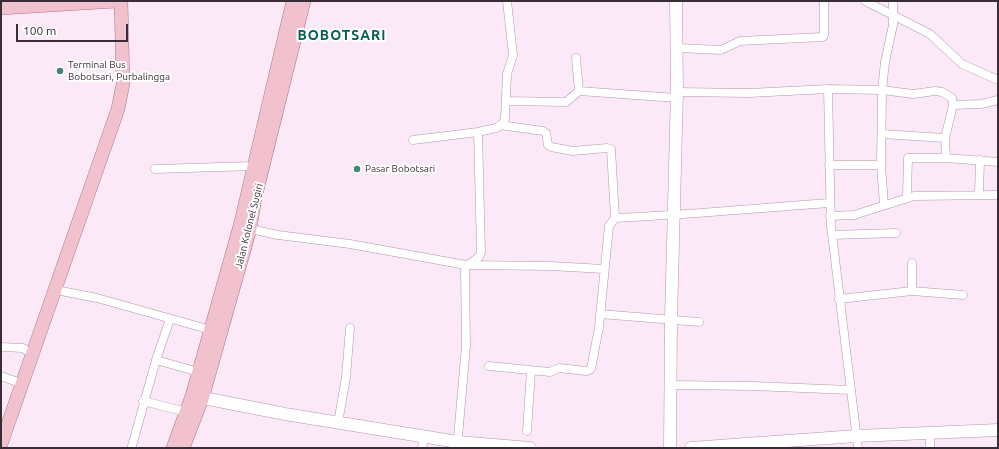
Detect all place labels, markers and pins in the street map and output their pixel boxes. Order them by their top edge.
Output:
place label: Terminal Bus Bobotsari, Purbalingga [68,59,170,82]
marker: Terminal Bus Bobotsari, Purbalingga [55,66,65,76]
place label: Pasar Bobotsari [365,163,435,175]
marker: Pasar Bobotsari [352,164,362,174]

